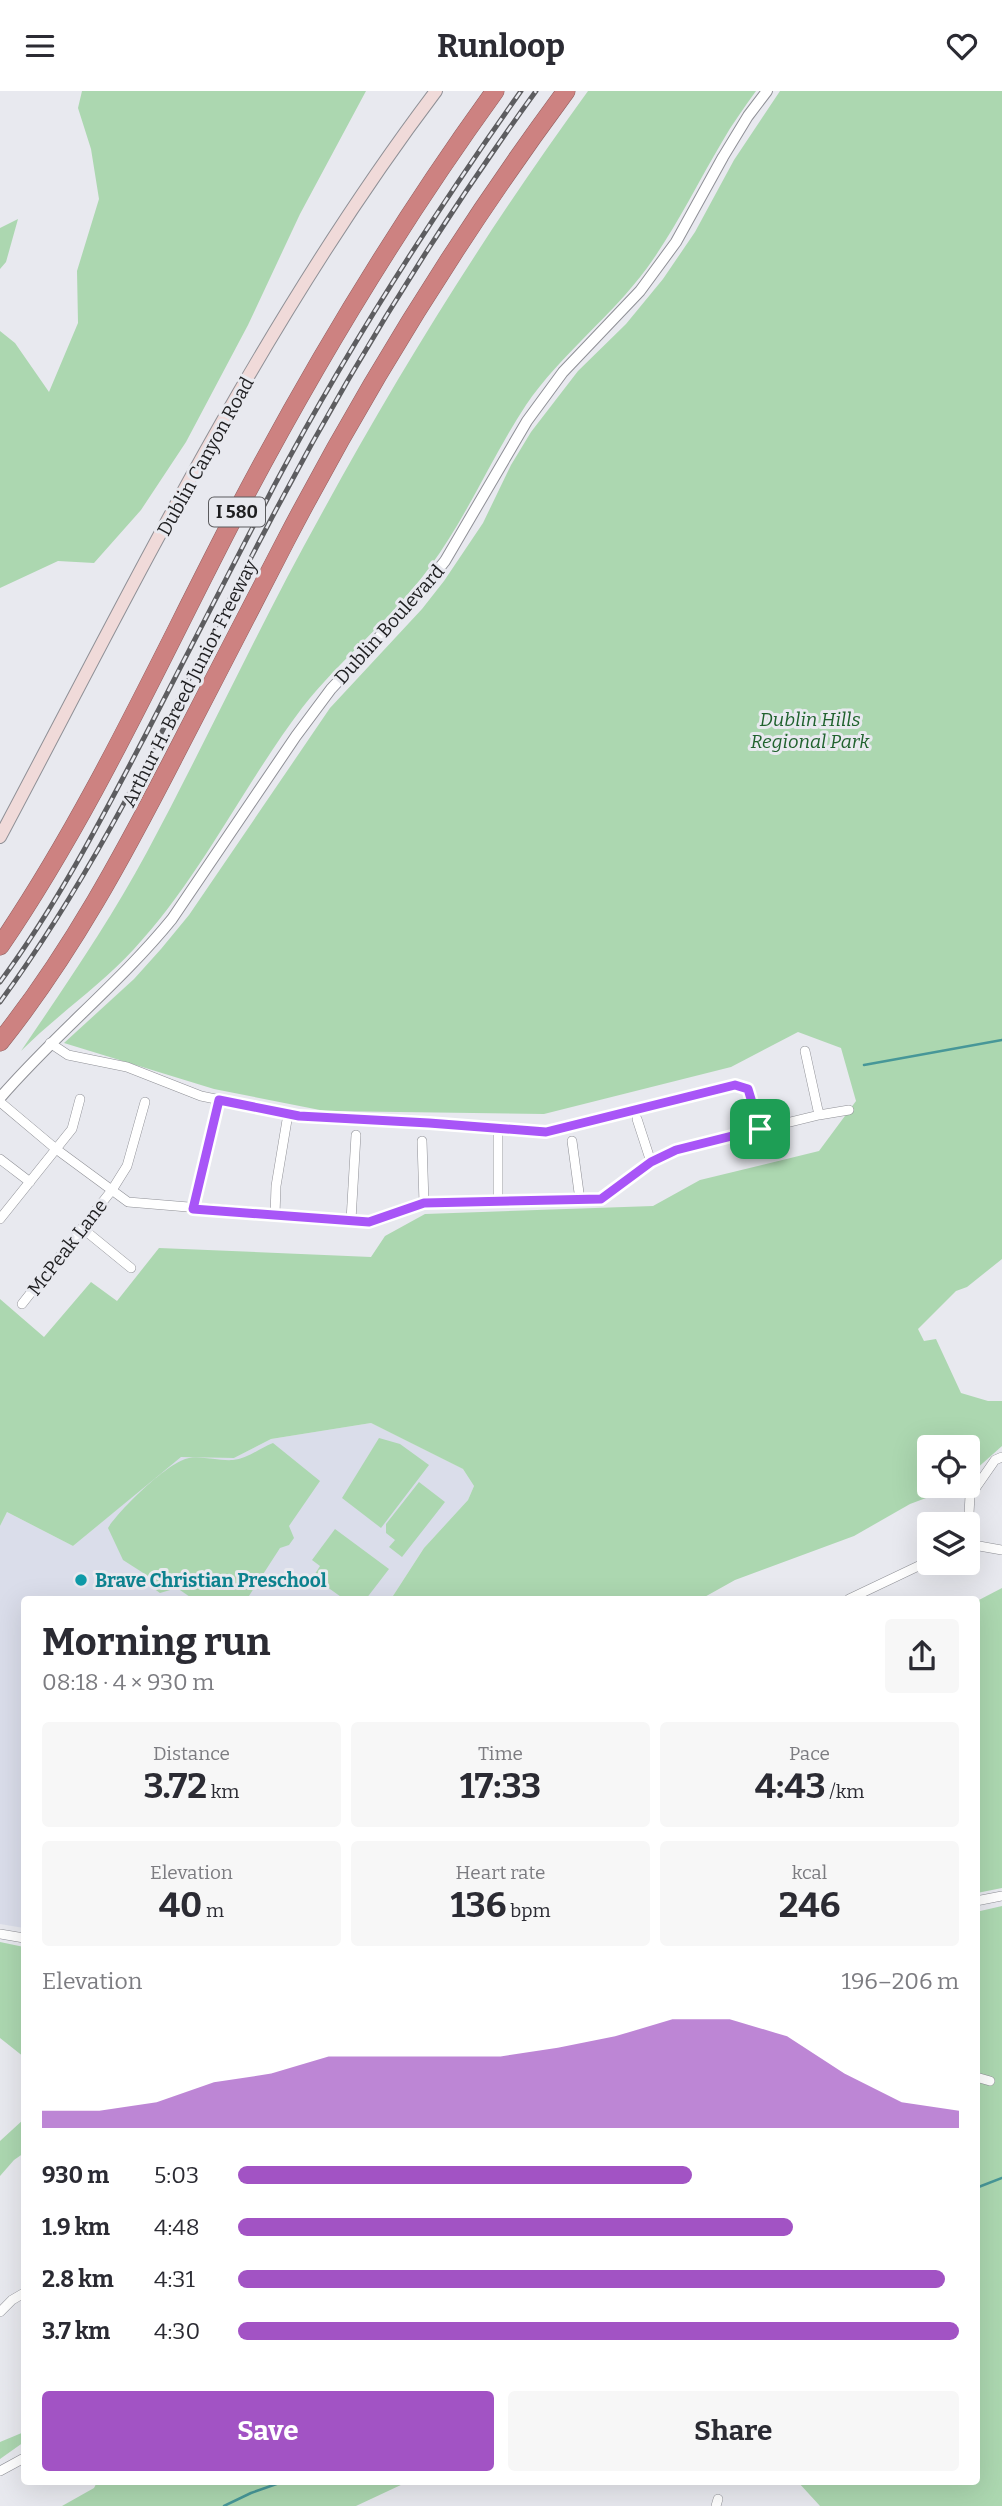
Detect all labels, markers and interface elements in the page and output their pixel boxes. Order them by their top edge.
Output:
icon: menu [21,27,59,65]
text: Runloop [437,27,565,65]
icon: heart [943,27,981,65]
street label: Dublin Canyon Road [152,373,259,540]
road number: I 580 [209,498,265,527]
street label: Arthur H. Breed Junior Freeway [117,555,262,811]
street label: Dublin Boulevard [330,560,449,689]
park label: Dublin Hills Regional Park [750,708,870,753]
pin [730,1099,790,1159]
icon: arrive [741,1110,779,1148]
street label: McPeak Lane [23,1195,112,1300]
map controls [917,1435,980,1575]
button: locate [917,1435,980,1498]
button: layers [917,1512,980,1575]
place label: Brave Christian Preschool [95,1569,327,1592]
marker: Brave Christian Preschool [73,1572,89,1588]
text: Morning run [42,1619,270,1665]
button: share [885,1619,959,1693]
text: 08:18 · 4 × 930 m [42,1668,214,1696]
text: Distance [153,1742,230,1765]
text: Time [478,1742,523,1765]
text: Pace [789,1742,830,1765]
text: 3.72 [144,1765,207,1807]
text: 17:33 [460,1765,541,1807]
text: 4:43 [755,1765,826,1807]
text: km [207,1780,239,1803]
text: /km [826,1780,864,1803]
text: Elevation [150,1861,233,1884]
text: Heart rate [456,1861,545,1884]
text: kcal [792,1861,827,1884]
text: 40 [159,1884,202,1926]
text: 136 [450,1884,506,1926]
text: 246 [779,1884,840,1926]
text: m [202,1899,224,1922]
text: bpm [506,1899,551,1922]
text: Elevation [42,1967,142,1995]
text: 196–206 m [842,1967,959,1995]
text: 930 m [42,2161,109,2189]
text: 5:03 [154,2161,199,2189]
text: 1.9 km [42,2213,110,2241]
text: 4:48 [154,2213,200,2241]
text: 2.8 km [42,2265,114,2293]
text: 4:31 [154,2265,195,2293]
text: 3.7 km [42,2317,110,2345]
text: 4:30 [154,2317,200,2345]
button: Save [42,2391,494,2471]
button: Share [508,2391,959,2471]

